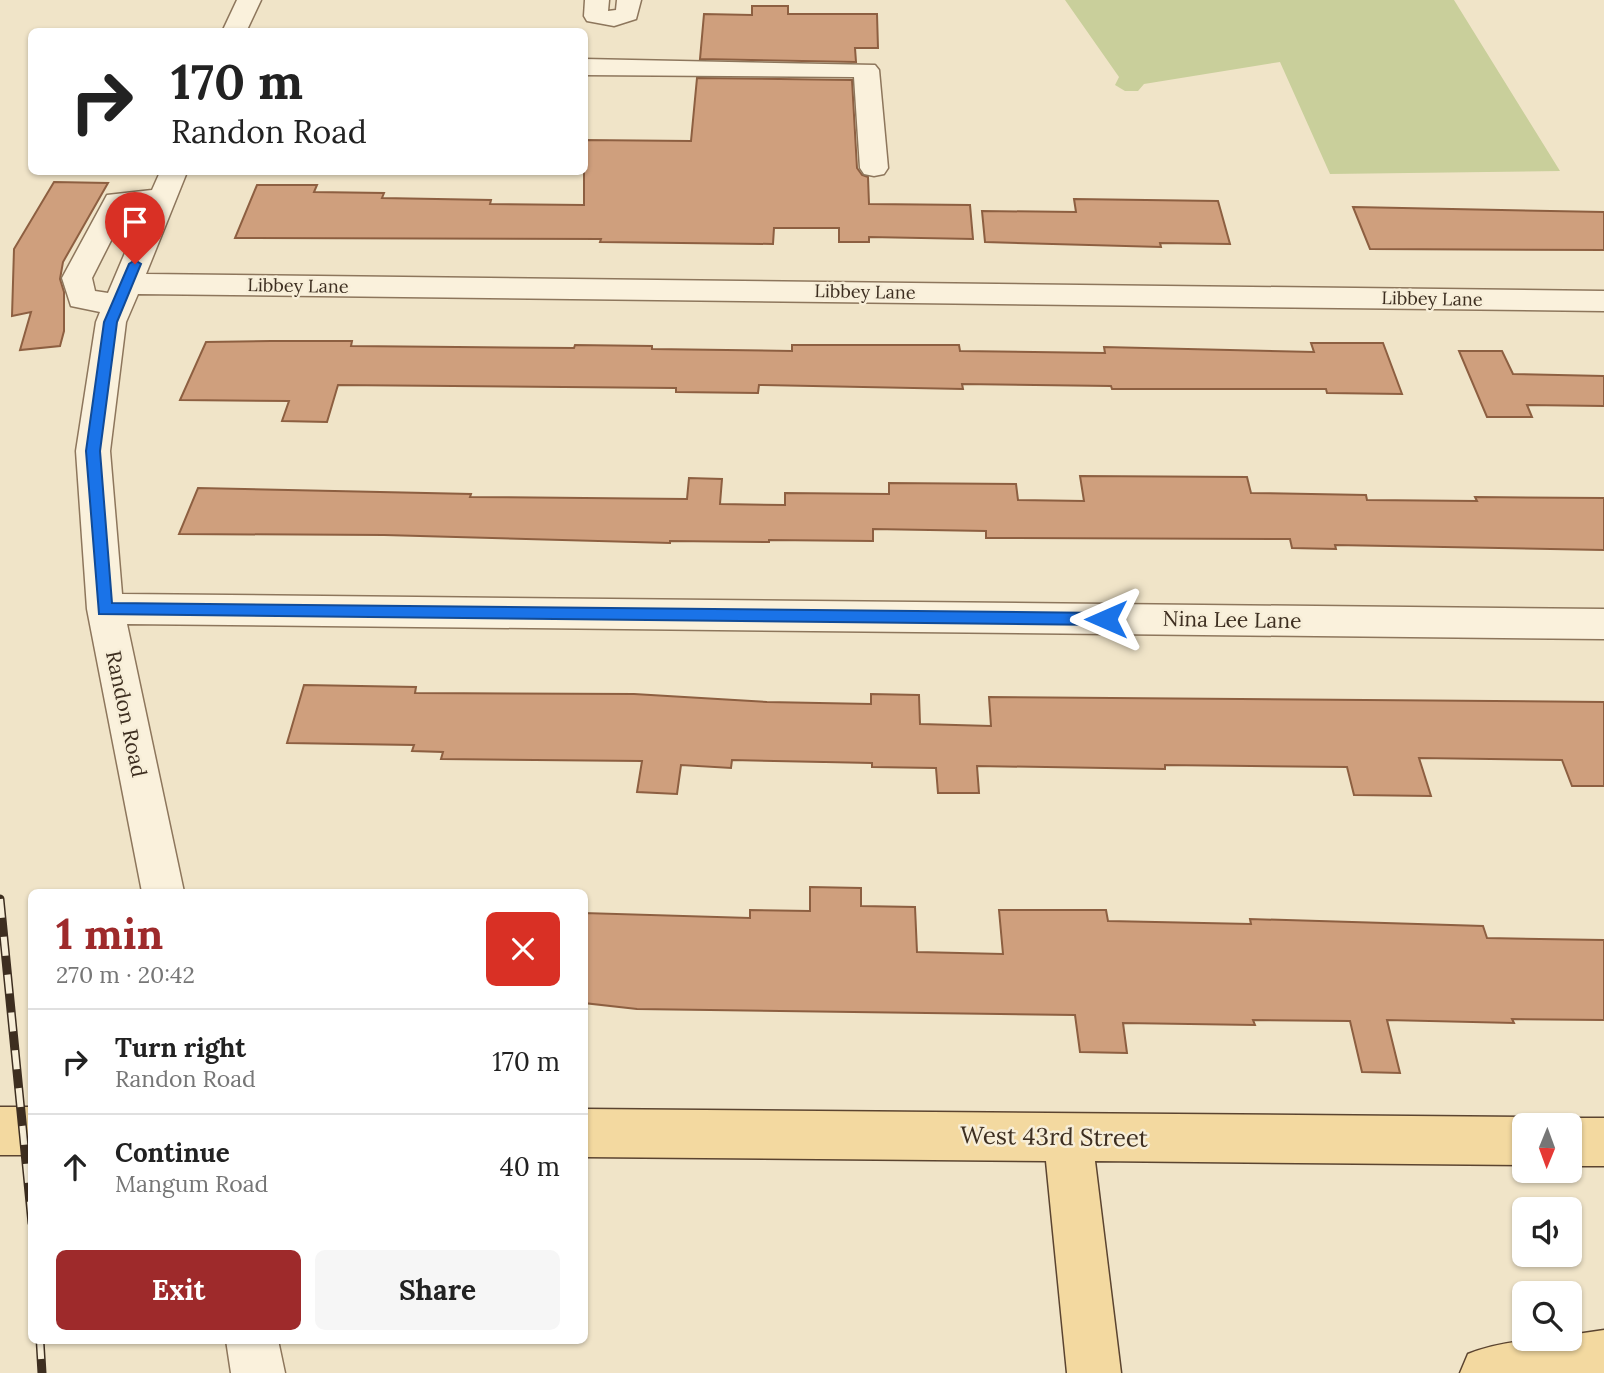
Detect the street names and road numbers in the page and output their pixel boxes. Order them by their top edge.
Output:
street label: Libbey Lane [247,273,349,298]
street label: Libbey Lane [814,279,916,304]
street label: Libbey Lane [1381,286,1483,311]
street label: Nina Lee Lane [1162,605,1302,634]
street label: Randon Road [100,648,153,780]
street label: West 43rd Street [960,1119,1149,1154]

